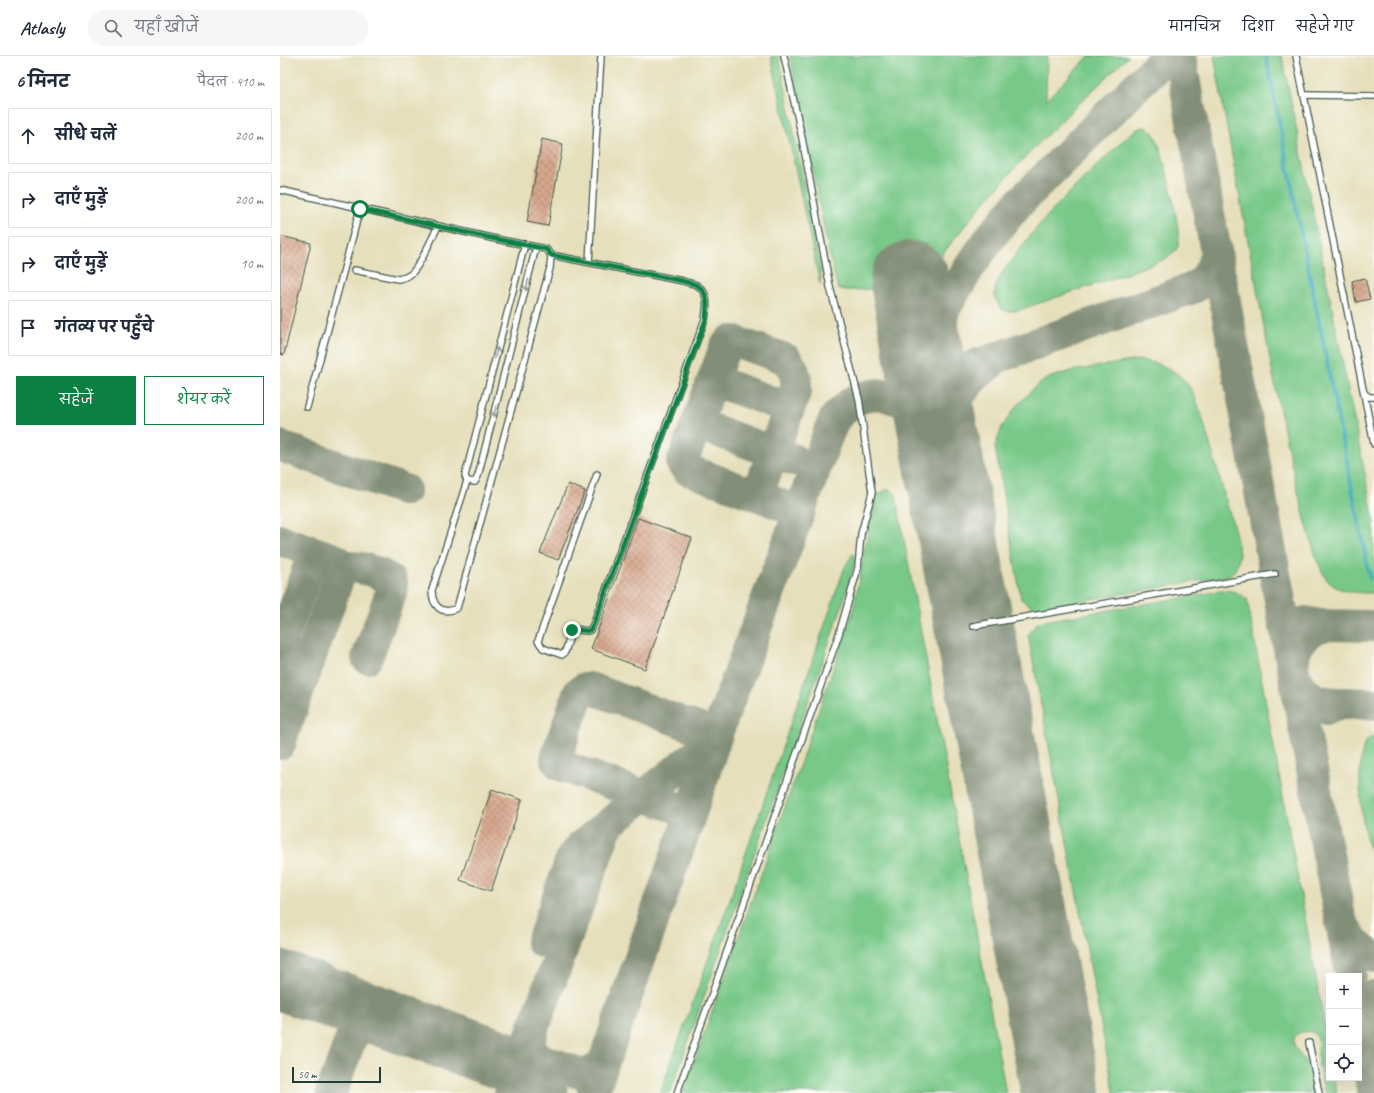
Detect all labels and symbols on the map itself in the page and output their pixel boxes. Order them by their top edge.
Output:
route start [351,200,369,218]
one-way arrow [522,278,530,291]
one-way arrow [493,347,501,360]
one-way arrow [490,404,498,417]
route end [563,621,581,639]
scale bar [292,1065,381,1084]

